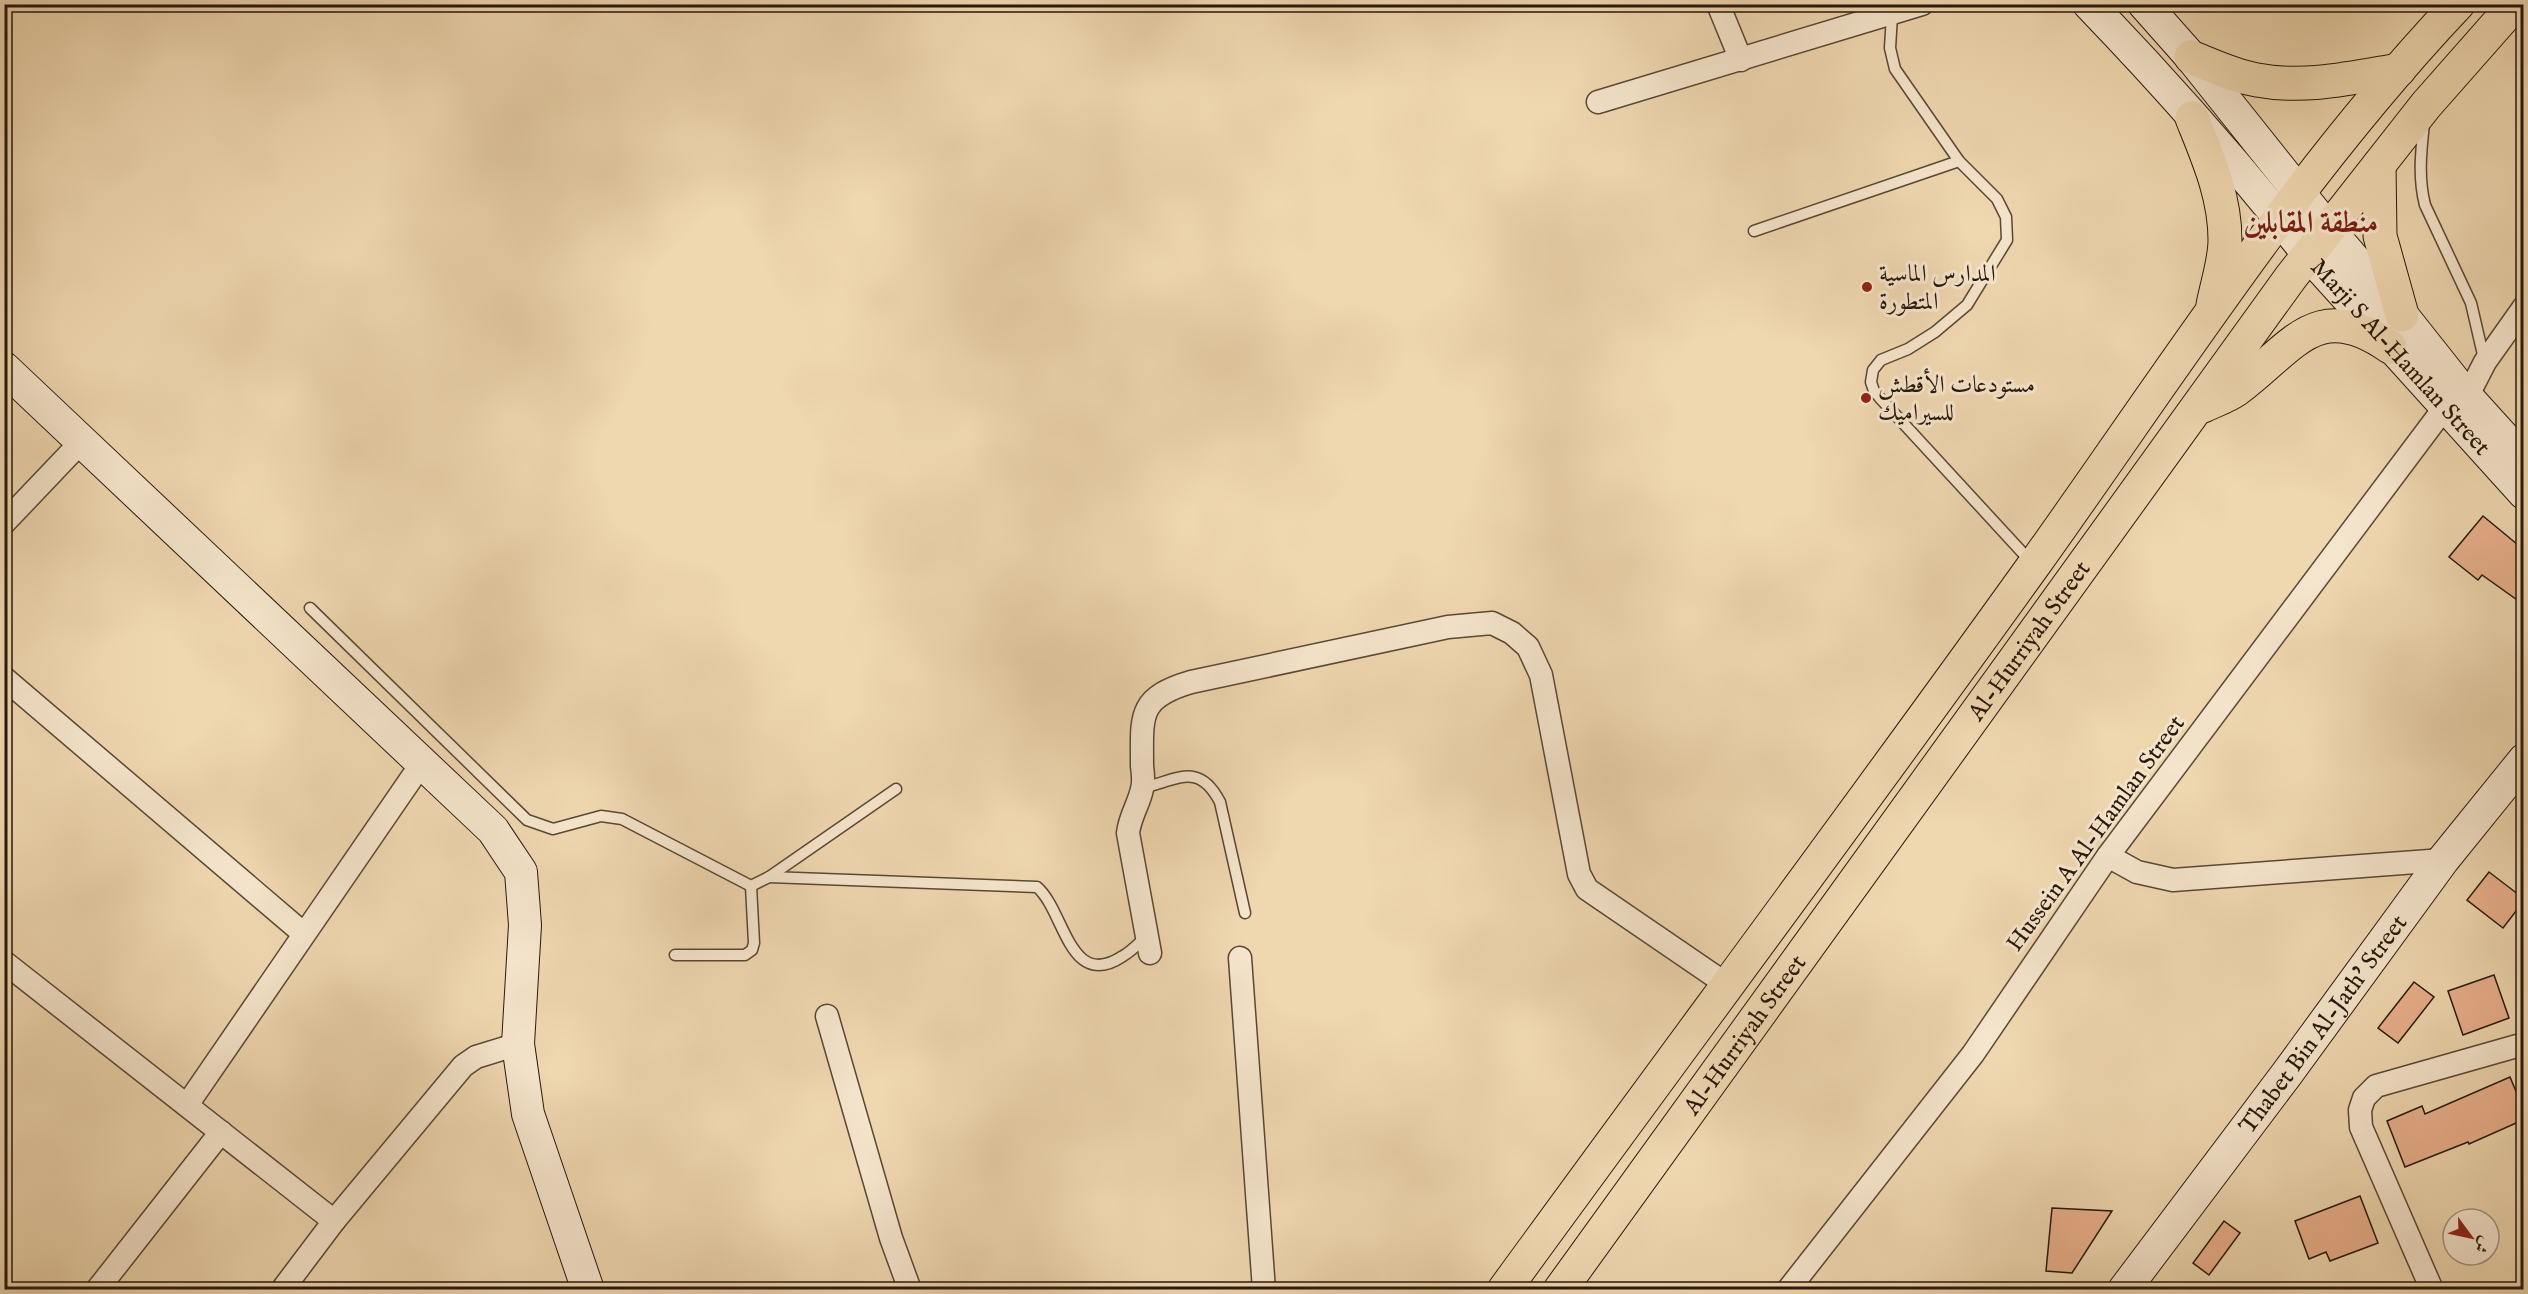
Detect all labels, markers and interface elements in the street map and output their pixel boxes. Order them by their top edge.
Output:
district label: منطقة المقابلين [2244,205,2378,243]
street label: Marji S Al-Hamlan Street [2303,253,2497,463]
place label: المدارس الماسية المتطورة [1879,259,1996,318]
marker: المدارس الماسية المتطورة [1860,280,1874,294]
place label: مستودعات الأقطش للسيراميك [1878,368,2035,429]
marker: مستودعات الأقطش للسيراميك [1859,391,1873,405]
street label: Al-Hurriyah Street [1961,555,2098,728]
street label: Hussein A Al-Hamlan Street [2000,710,2192,958]
street label: Thabet Bin Al-Jath’ Street [2233,909,2415,1141]
street label: Al-Hurriyah Street [1677,949,1814,1122]
north arrow [2441,1207,2501,1267]
text: ش [2469,1232,2495,1256]

